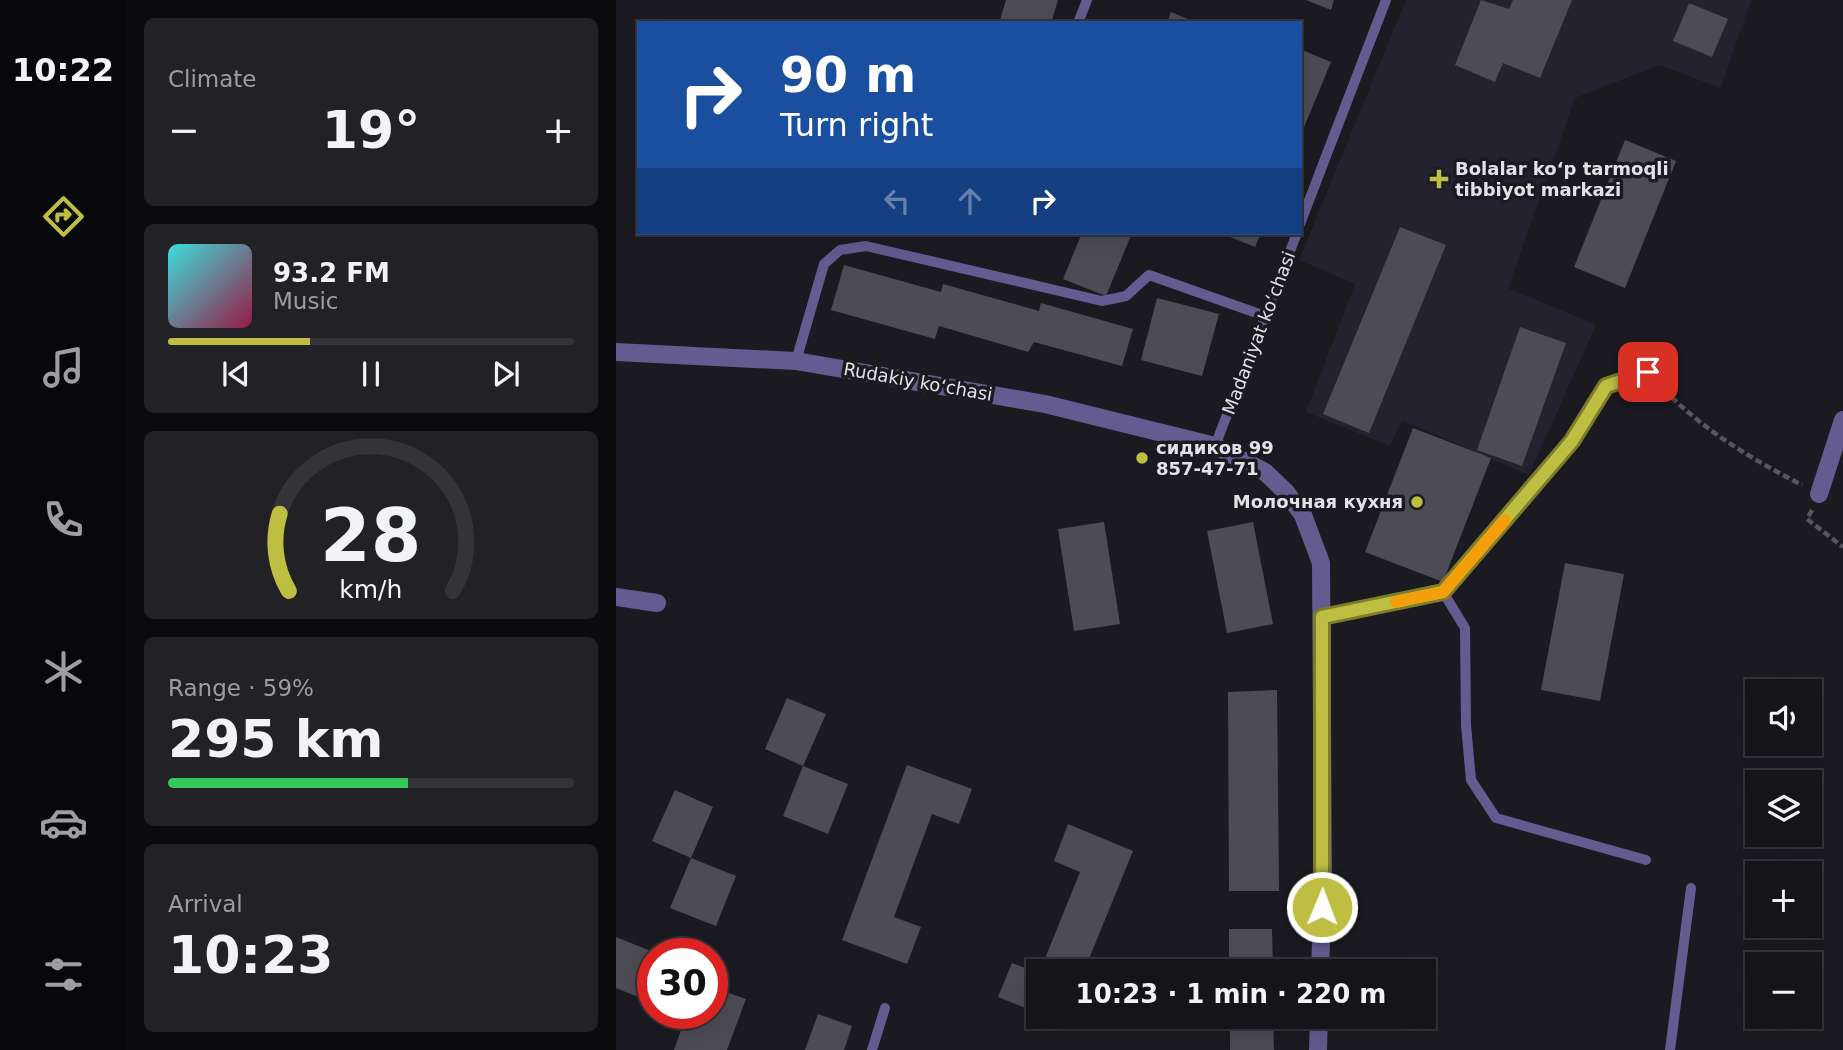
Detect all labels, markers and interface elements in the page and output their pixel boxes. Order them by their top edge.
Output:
text: 90 m [780,47,916,104]
icon: right [665,49,756,140]
text: 10:22 [12,51,114,89]
text: Climate [168,66,257,92]
text: 19° [322,100,420,160]
text: Turn right [780,106,933,144]
text: − [168,108,200,152]
text: + [542,108,574,152]
place label: Bolalar ko‘p tarmoqli tibbiyot markazi [1455,158,1669,200]
marker: Bolalar ko‘p tarmoqli tibbiyot markazi [1429,169,1449,189]
icon: left [878,182,916,220]
icon: ahead [951,182,989,220]
icon: right [1024,182,1062,220]
icon: directions [39,192,88,241]
street label: Madaniyat ko‘chasi [1218,248,1299,417]
text: 93.2 FM [273,258,390,288]
text: Music [273,288,338,314]
pin [1618,342,1678,402]
icon: music [39,343,88,392]
icon: arrive [1629,353,1667,391]
icon: previous [217,355,255,393]
icon: pause [352,355,390,393]
icon: next [487,355,525,393]
street label: Rudakiy ko‘chasi [842,358,994,405]
place label: сидиков 99 857-47-71 [1156,437,1274,479]
marker: сидиков 99 857-47-71 [1134,450,1150,466]
place label: Молочная кухня [1233,491,1403,512]
text: 28 [320,493,422,578]
marker: Молочная кухня [1409,494,1425,510]
icon: phone [39,495,88,544]
text: km/h [339,575,403,604]
icon: climate [39,647,88,696]
text: Range · 59% [168,675,314,701]
map controls [1745,679,1822,1029]
button: sound [1745,679,1822,756]
text: 295 km [168,709,383,769]
button: layers [1745,770,1822,847]
icon: car [39,798,88,847]
button: + [1745,861,1822,938]
position arrow [1285,870,1359,944]
text: Arrival [168,891,243,917]
text: 10:23 [168,925,334,985]
speed limit sign: 30 [637,938,728,1029]
icon: filters [39,950,88,999]
button: − [1745,952,1822,1029]
text: 10:23 · 1 min · 220 m [1076,979,1386,1009]

